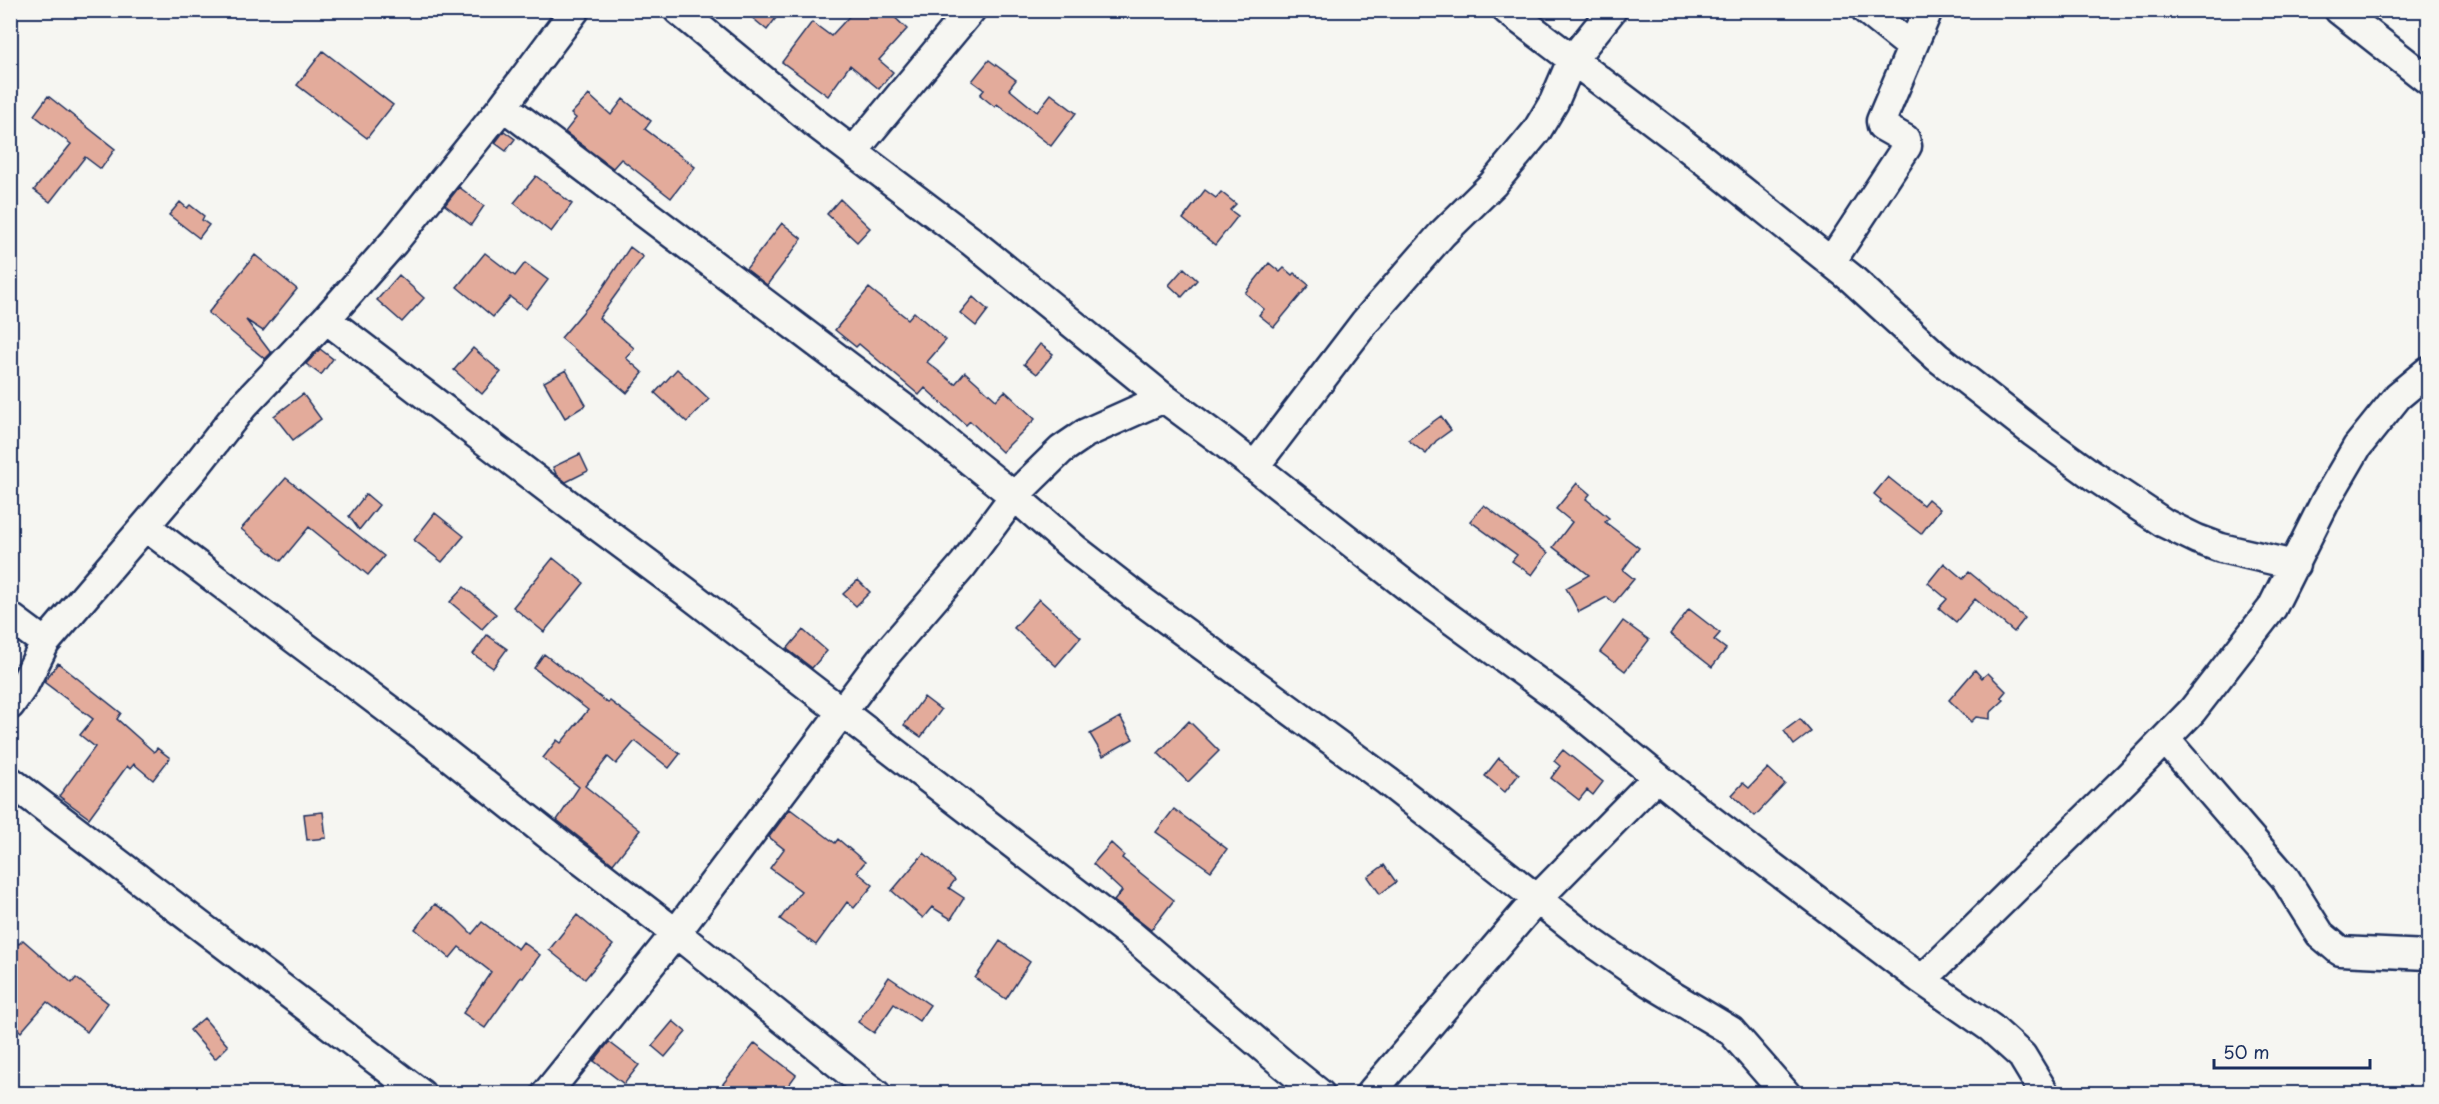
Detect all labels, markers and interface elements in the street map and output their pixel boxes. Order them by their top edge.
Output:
scale bar [2214,1032,2370,1070]
text: 50 m [2223,1038,2270,1065]

